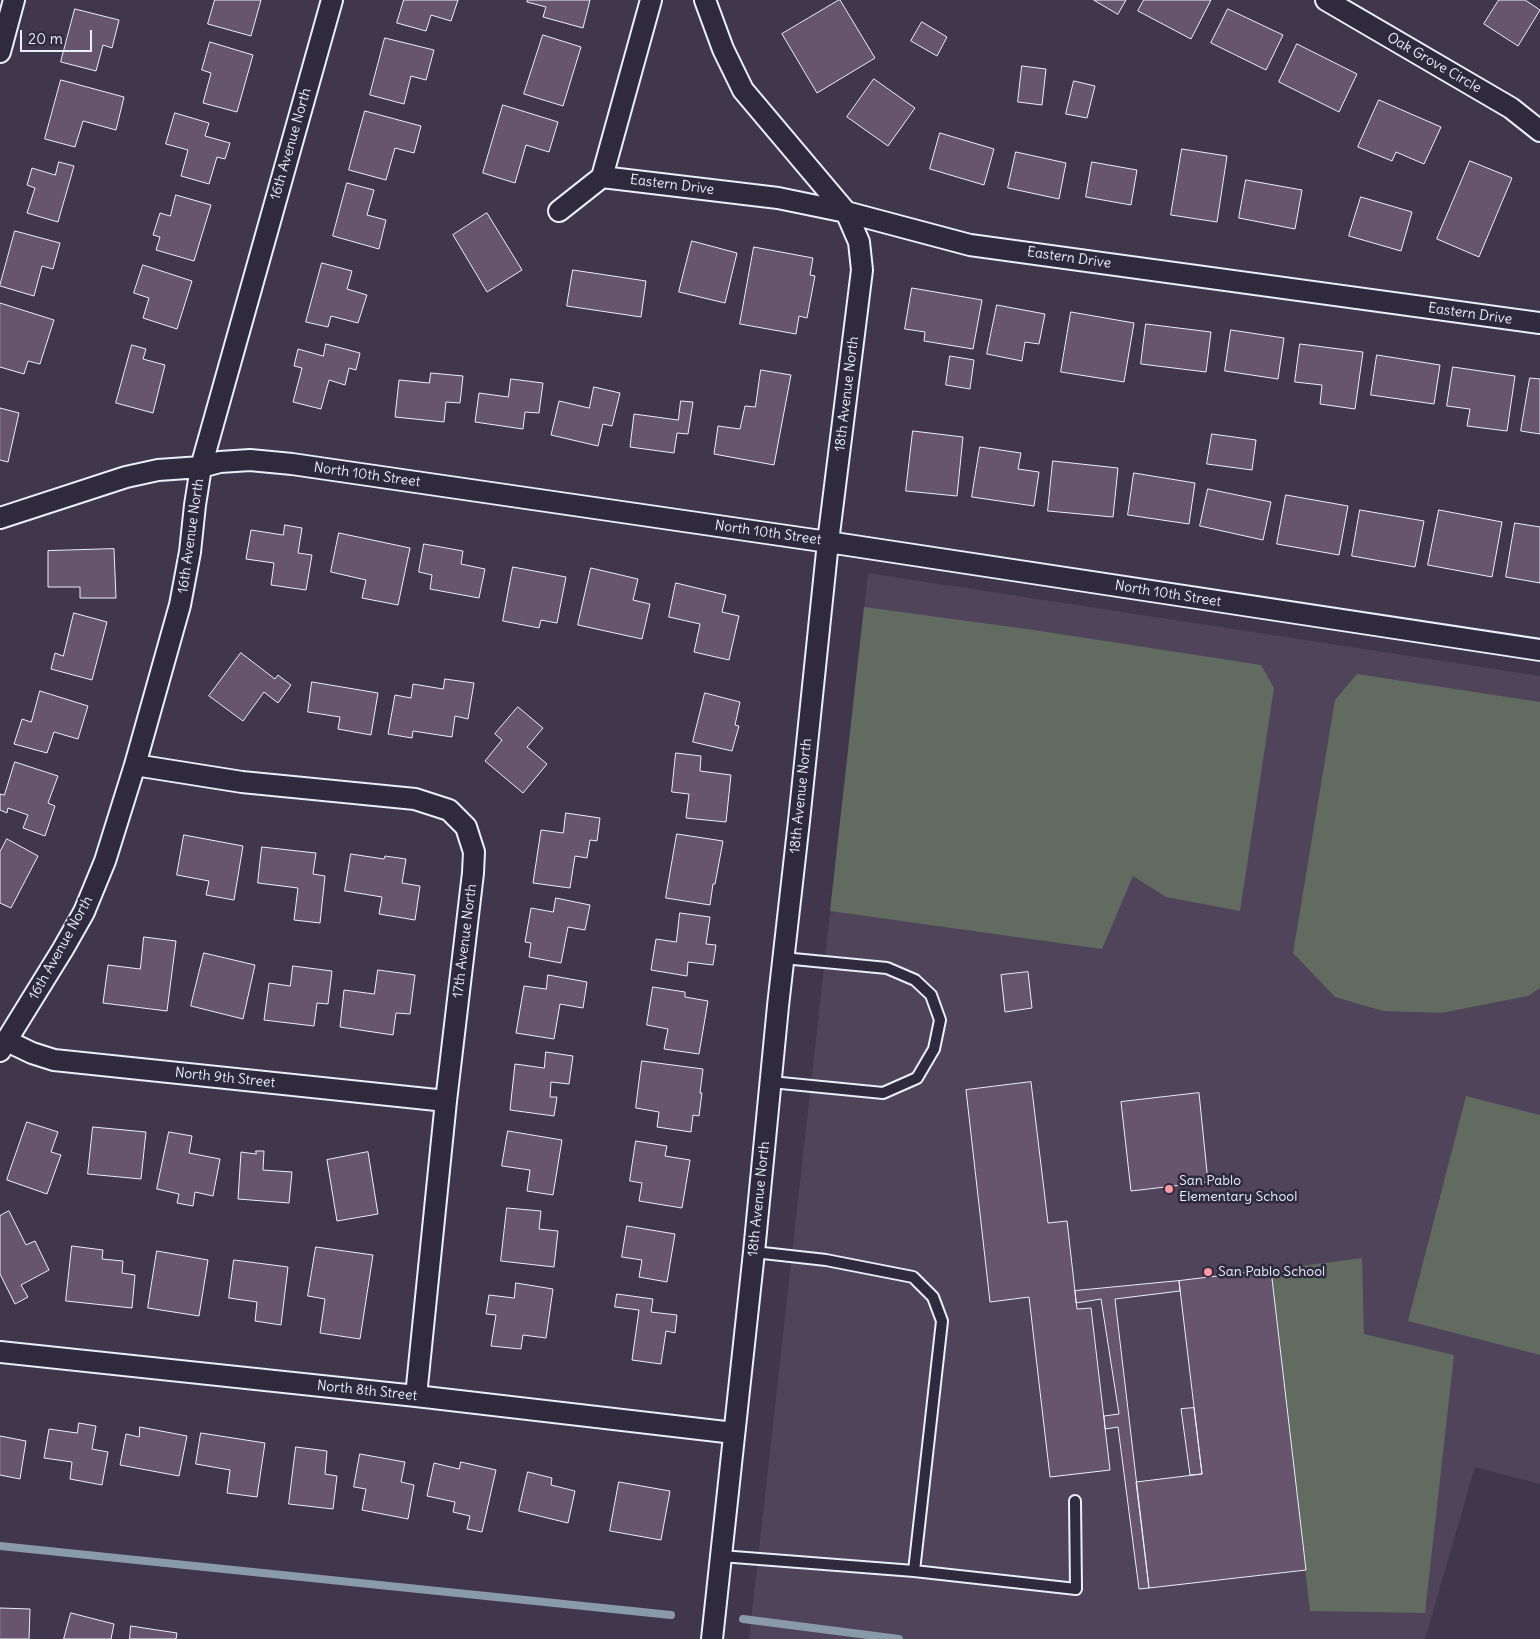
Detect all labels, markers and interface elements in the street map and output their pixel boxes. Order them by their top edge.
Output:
scale bar [22,20,95,52]
text: 20 m [28,29,63,48]
street label: Oak Grove Circle [1384,29,1484,97]
street label: 16th Avenue North [267,86,315,202]
street label: Eastern Drive [629,171,715,199]
street label: Eastern Drive [1026,244,1112,272]
street label: Eastern Drive [1427,300,1513,328]
street label: 18th Avenue North [832,335,862,453]
street label: North 10th Street [313,459,421,491]
street label: 16th Avenue North [175,477,207,595]
street label: North 10th Street [714,517,822,549]
street label: North 10th Street [1114,577,1222,611]
street label: 18th Avenue North [787,737,815,855]
street label: 17th Avenue North [450,883,480,999]
street label: 16th Avenue North [26,893,96,1003]
street label: North 9th Street [174,1064,276,1092]
street label: 18th Avenue North [745,1140,773,1258]
place label: San Pablo Elementary School [1179,1173,1297,1206]
marker: San Pablo Elementary School [1163,1183,1175,1195]
place label: San Pablo School [1218,1264,1325,1280]
marker: San Pablo School [1202,1266,1214,1278]
street label: North 8th Street [316,1377,418,1405]

